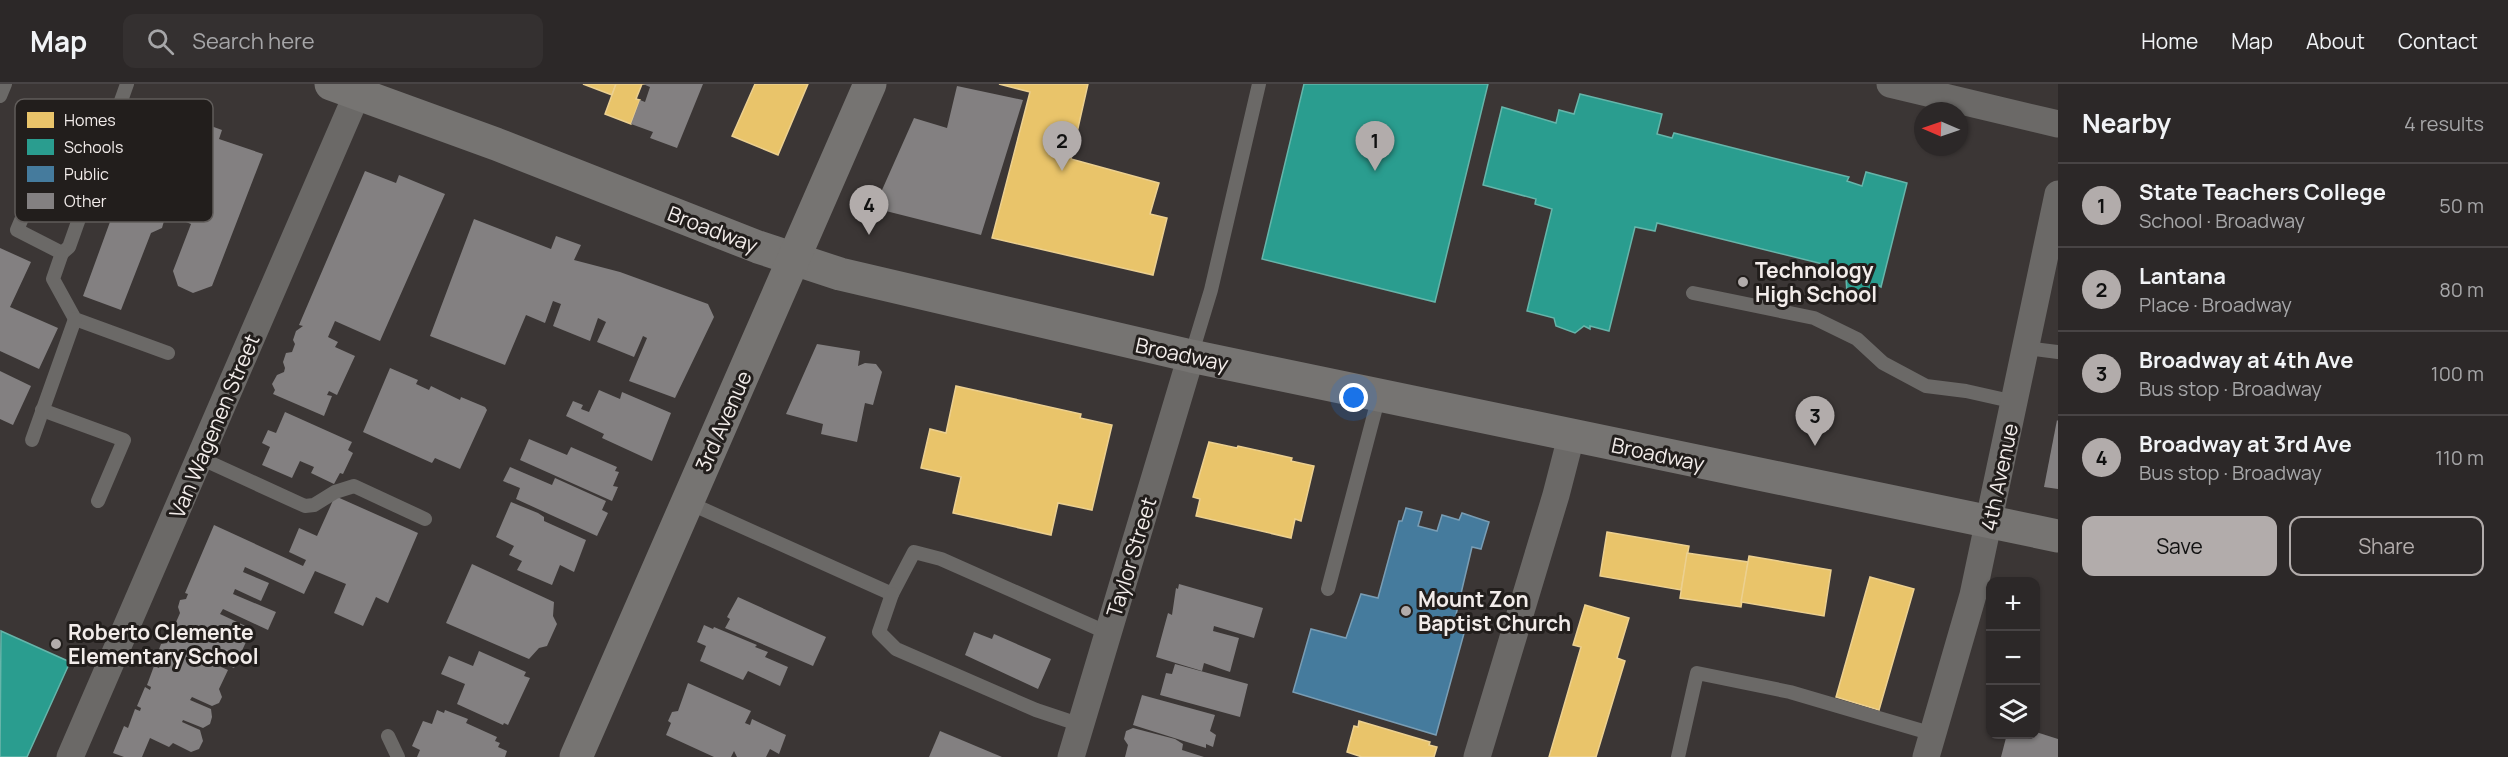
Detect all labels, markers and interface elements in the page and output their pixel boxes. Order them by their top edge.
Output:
search box [123,14,543,68]
text: Map [30,22,87,60]
icon: search [144,25,177,58]
text: Search here [192,26,315,56]
text: Home [2141,27,2198,55]
text: Map [2231,27,2273,55]
text: About [2306,27,2365,55]
text: Contact [2398,27,2478,55]
legend [15,99,213,222]
north arrow [1914,102,1968,156]
text: Nearby [2082,105,2171,141]
text: Homes [64,109,116,131]
text: 4 results [2404,110,2484,137]
pin: 2 [1042,122,1082,171]
pin: 1 [1356,122,1394,171]
text: Schools [64,136,123,158]
text: Public [64,163,109,185]
text: State Teachers College [2139,177,2386,207]
pin: 4 [850,186,888,235]
text: Other [64,190,107,212]
text: 1 [2097,192,2106,219]
text: 50 m [2439,192,2484,219]
street label: Broadway [664,199,762,259]
text: School · Broadway [2139,207,2305,234]
place label: Technology High School [1755,256,1877,308]
text: Lantana [2139,261,2226,291]
marker: Technology High School [1736,275,1750,289]
text: 2 [2096,276,2107,303]
text: 80 m [2439,276,2484,303]
text: Place · Broadway [2139,291,2292,318]
street label: Van Wagenen Street [163,330,265,522]
street label: Broadway [1133,330,1231,378]
text: Broadway at 4th Ave [2139,345,2354,375]
text: 3 [2096,360,2107,387]
text: 100 m [2431,360,2484,387]
street label: 3rd Avenue [688,366,758,476]
text: Bus stop · Broadway [2139,375,2322,402]
your location [1339,383,1368,412]
pin: 3 [1796,396,1834,446]
street label: 4th Avenue [1974,421,2024,533]
text: Broadway at 3rd Ave [2139,429,2352,459]
street label: Broadway [1609,430,1707,478]
text: 4 [2095,444,2108,471]
text: 110 m [2435,444,2484,471]
text: Bus stop · Broadway [2139,459,2322,486]
street label: Taylor Street [1099,494,1163,620]
button: Save [2082,516,2277,576]
button: Share [2289,516,2484,576]
map controls [1986,577,2040,739]
button: + [1986,577,2040,631]
place label: Mount Zon Baptist Church [1418,585,1571,637]
marker: Mount Zon Baptist Church [1399,604,1413,618]
place label: Roberto Clemente Elementary School [68,618,259,670]
button: − [1986,631,2040,685]
marker: Roberto Clemente Elementary School [49,637,63,651]
button: layers [1986,685,2040,739]

